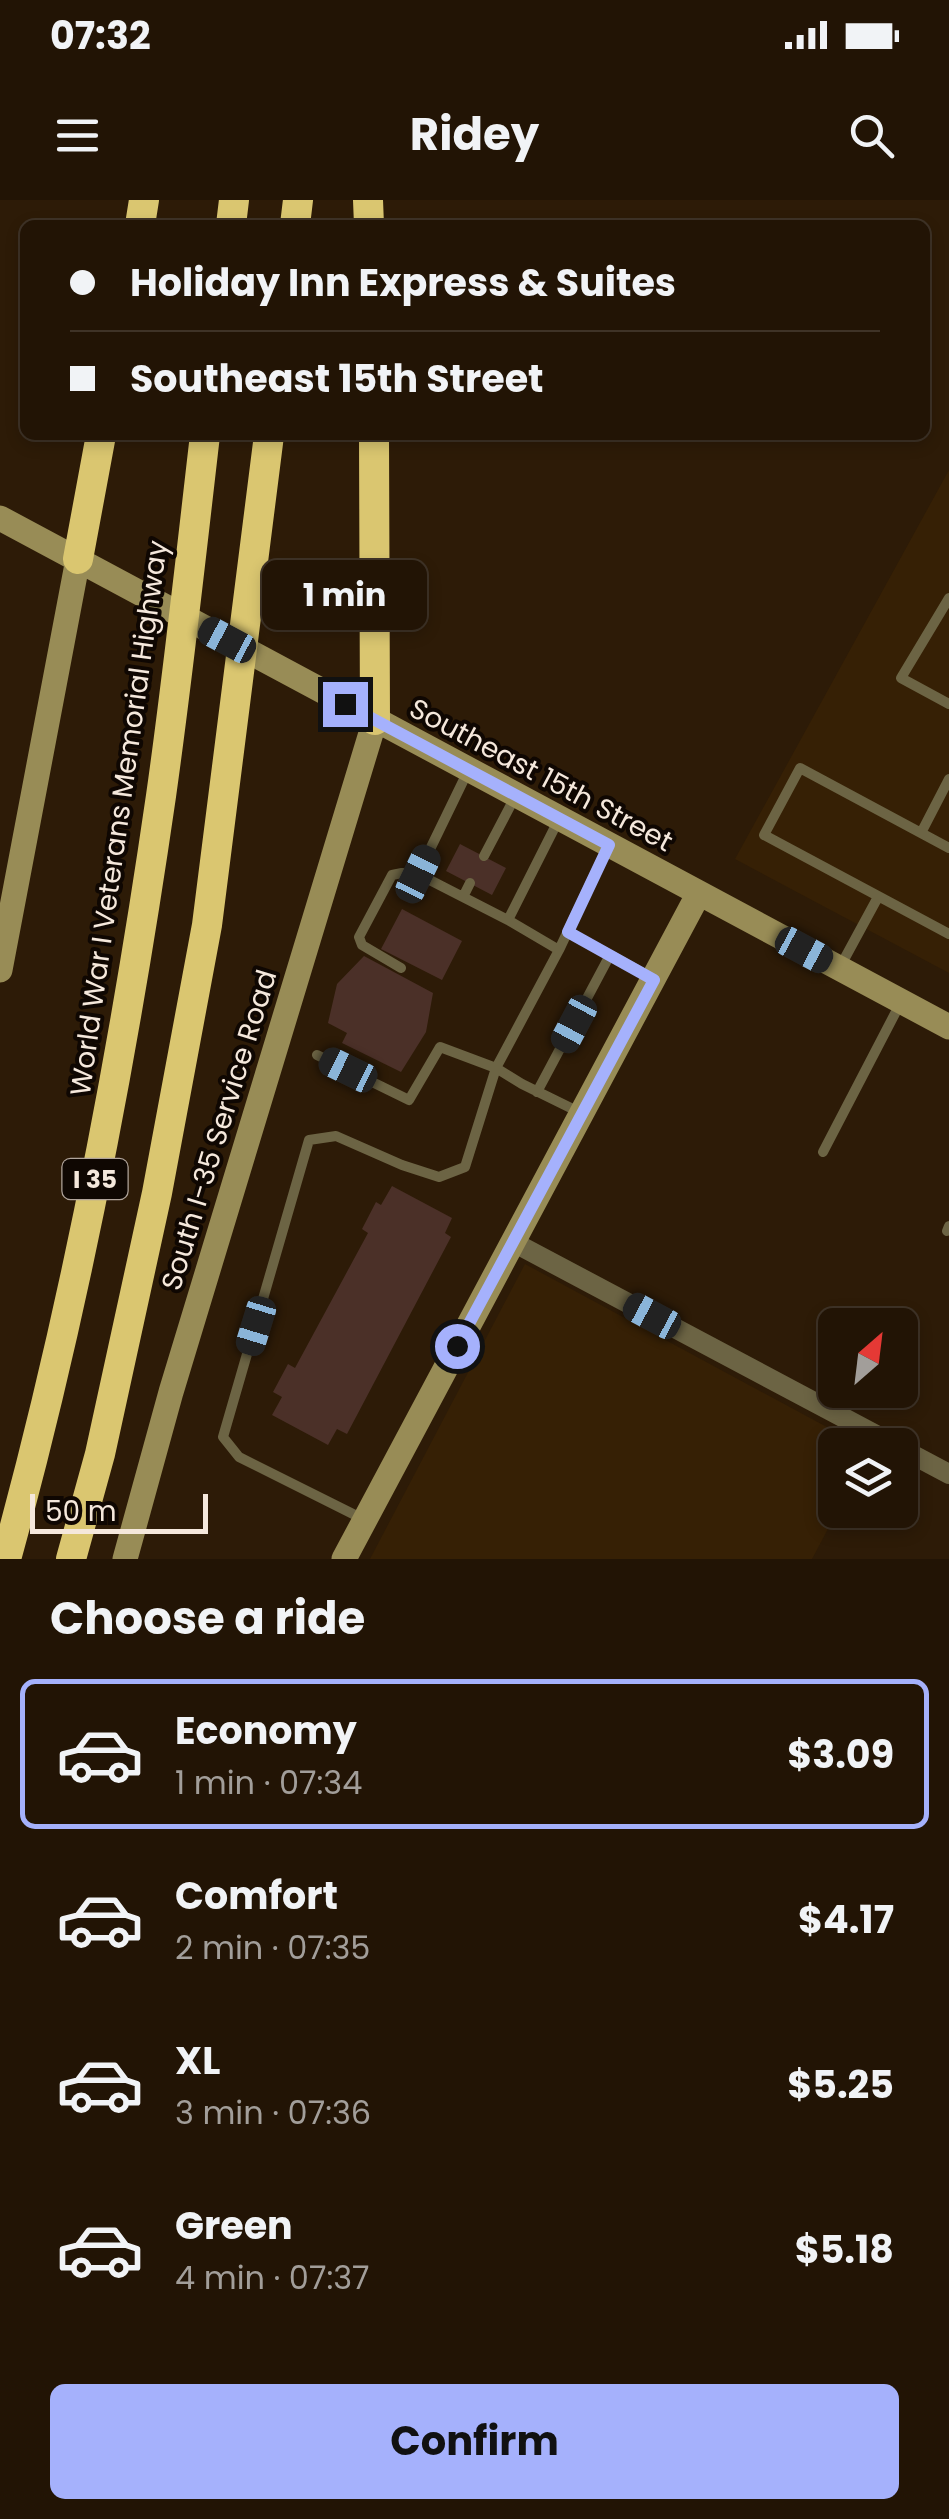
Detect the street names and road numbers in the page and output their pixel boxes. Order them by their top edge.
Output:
street label: World War I Veterans Memorial Highway [61,538,177,1098]
street label: Southeast 15th Street [402,689,680,861]
street label: South I-35 Service Road [152,965,286,1295]
road number: I 35 [62,1159,128,1199]

